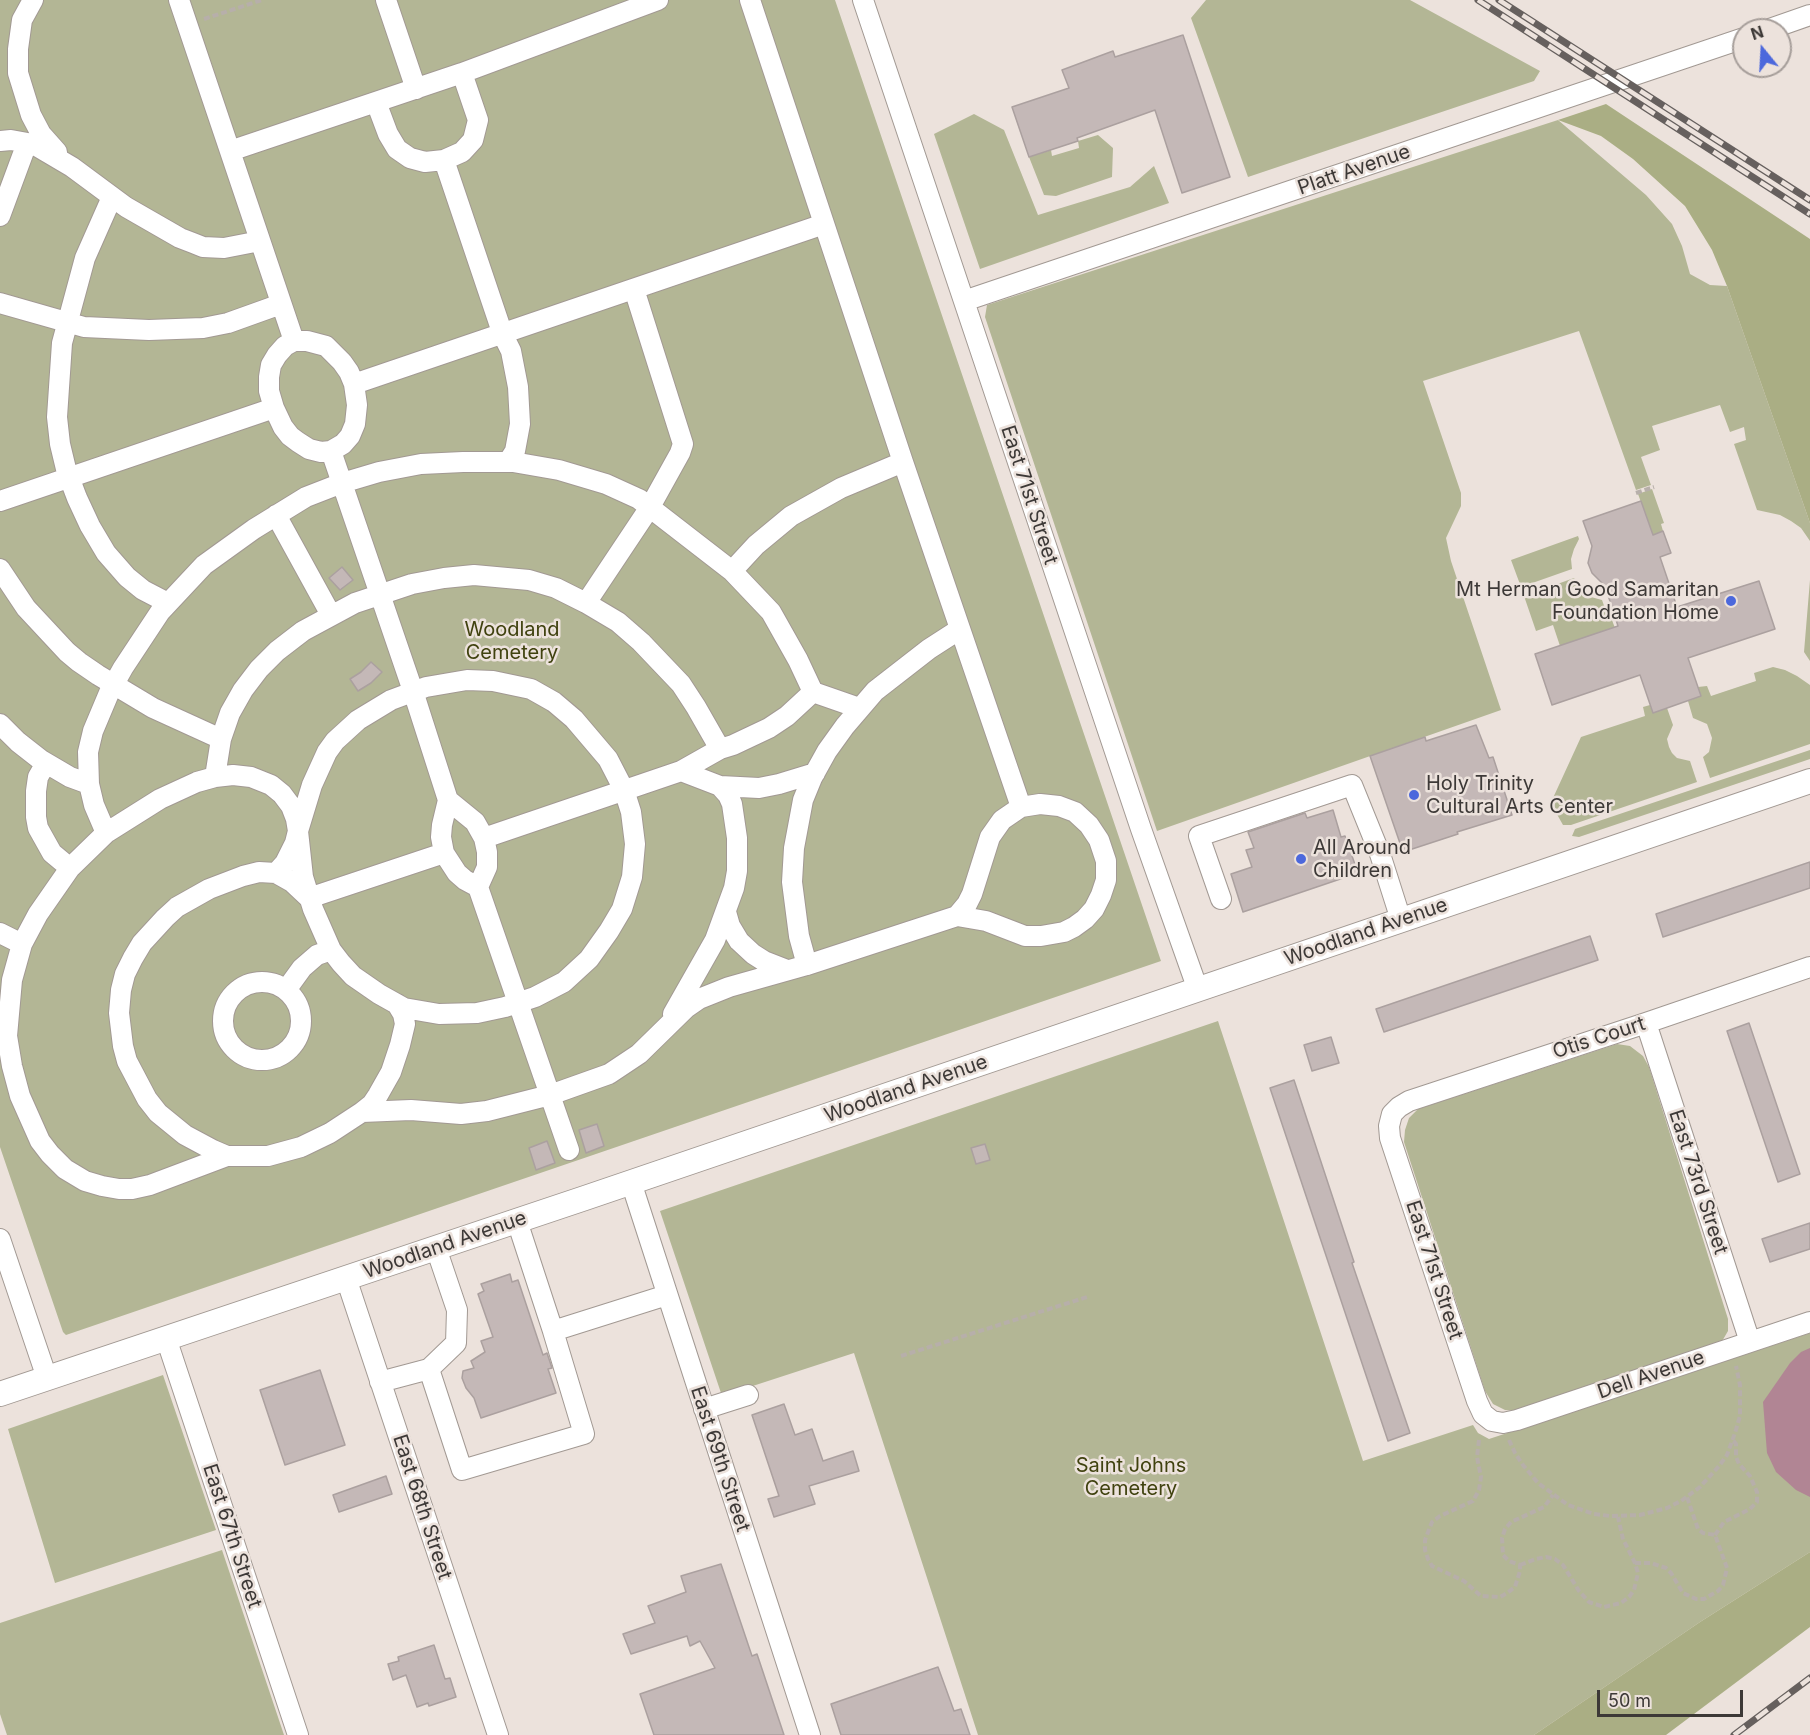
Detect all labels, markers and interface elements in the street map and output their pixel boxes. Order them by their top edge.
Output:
north arrow [1732,18,1792,78]
text: N [1748,21,1766,44]
street label: Platt Avenue [1295,140,1413,200]
street label: East 71st Street [995,423,1063,567]
place label: Mt Herman Good Samaritan Foundation Home [1456,578,1719,625]
marker: Mt Herman Good Samaritan Foundation Home [1724,594,1738,608]
park label: Woodland Cemetery [464,618,560,665]
place label: Holy Trinity Cultural Arts Center [1426,772,1613,819]
marker: Holy Trinity Cultural Arts Center [1407,788,1421,802]
place label: All Around Children [1313,836,1411,883]
marker: All Around Children [1294,852,1308,866]
street label: Woodland Avenue [1281,893,1451,971]
street label: Otis Court [1550,1012,1648,1064]
street label: Woodland Avenue [821,1050,991,1128]
street label: East 73rd Street [1663,1107,1733,1257]
street label: East 71st Street [1400,1198,1468,1342]
street label: Woodland Avenue [360,1206,530,1284]
street label: Dell Avenue [1594,1345,1708,1405]
street label: East 69th Street [685,1383,755,1535]
street label: East 68th Street [387,1431,457,1583]
park label: Saint Johns Cemetery [1076,1454,1186,1501]
street label: East 67th Street [197,1461,267,1611]
scale bar [1600,1678,1746,1716]
text: 50 m [1608,1690,1651,1711]

